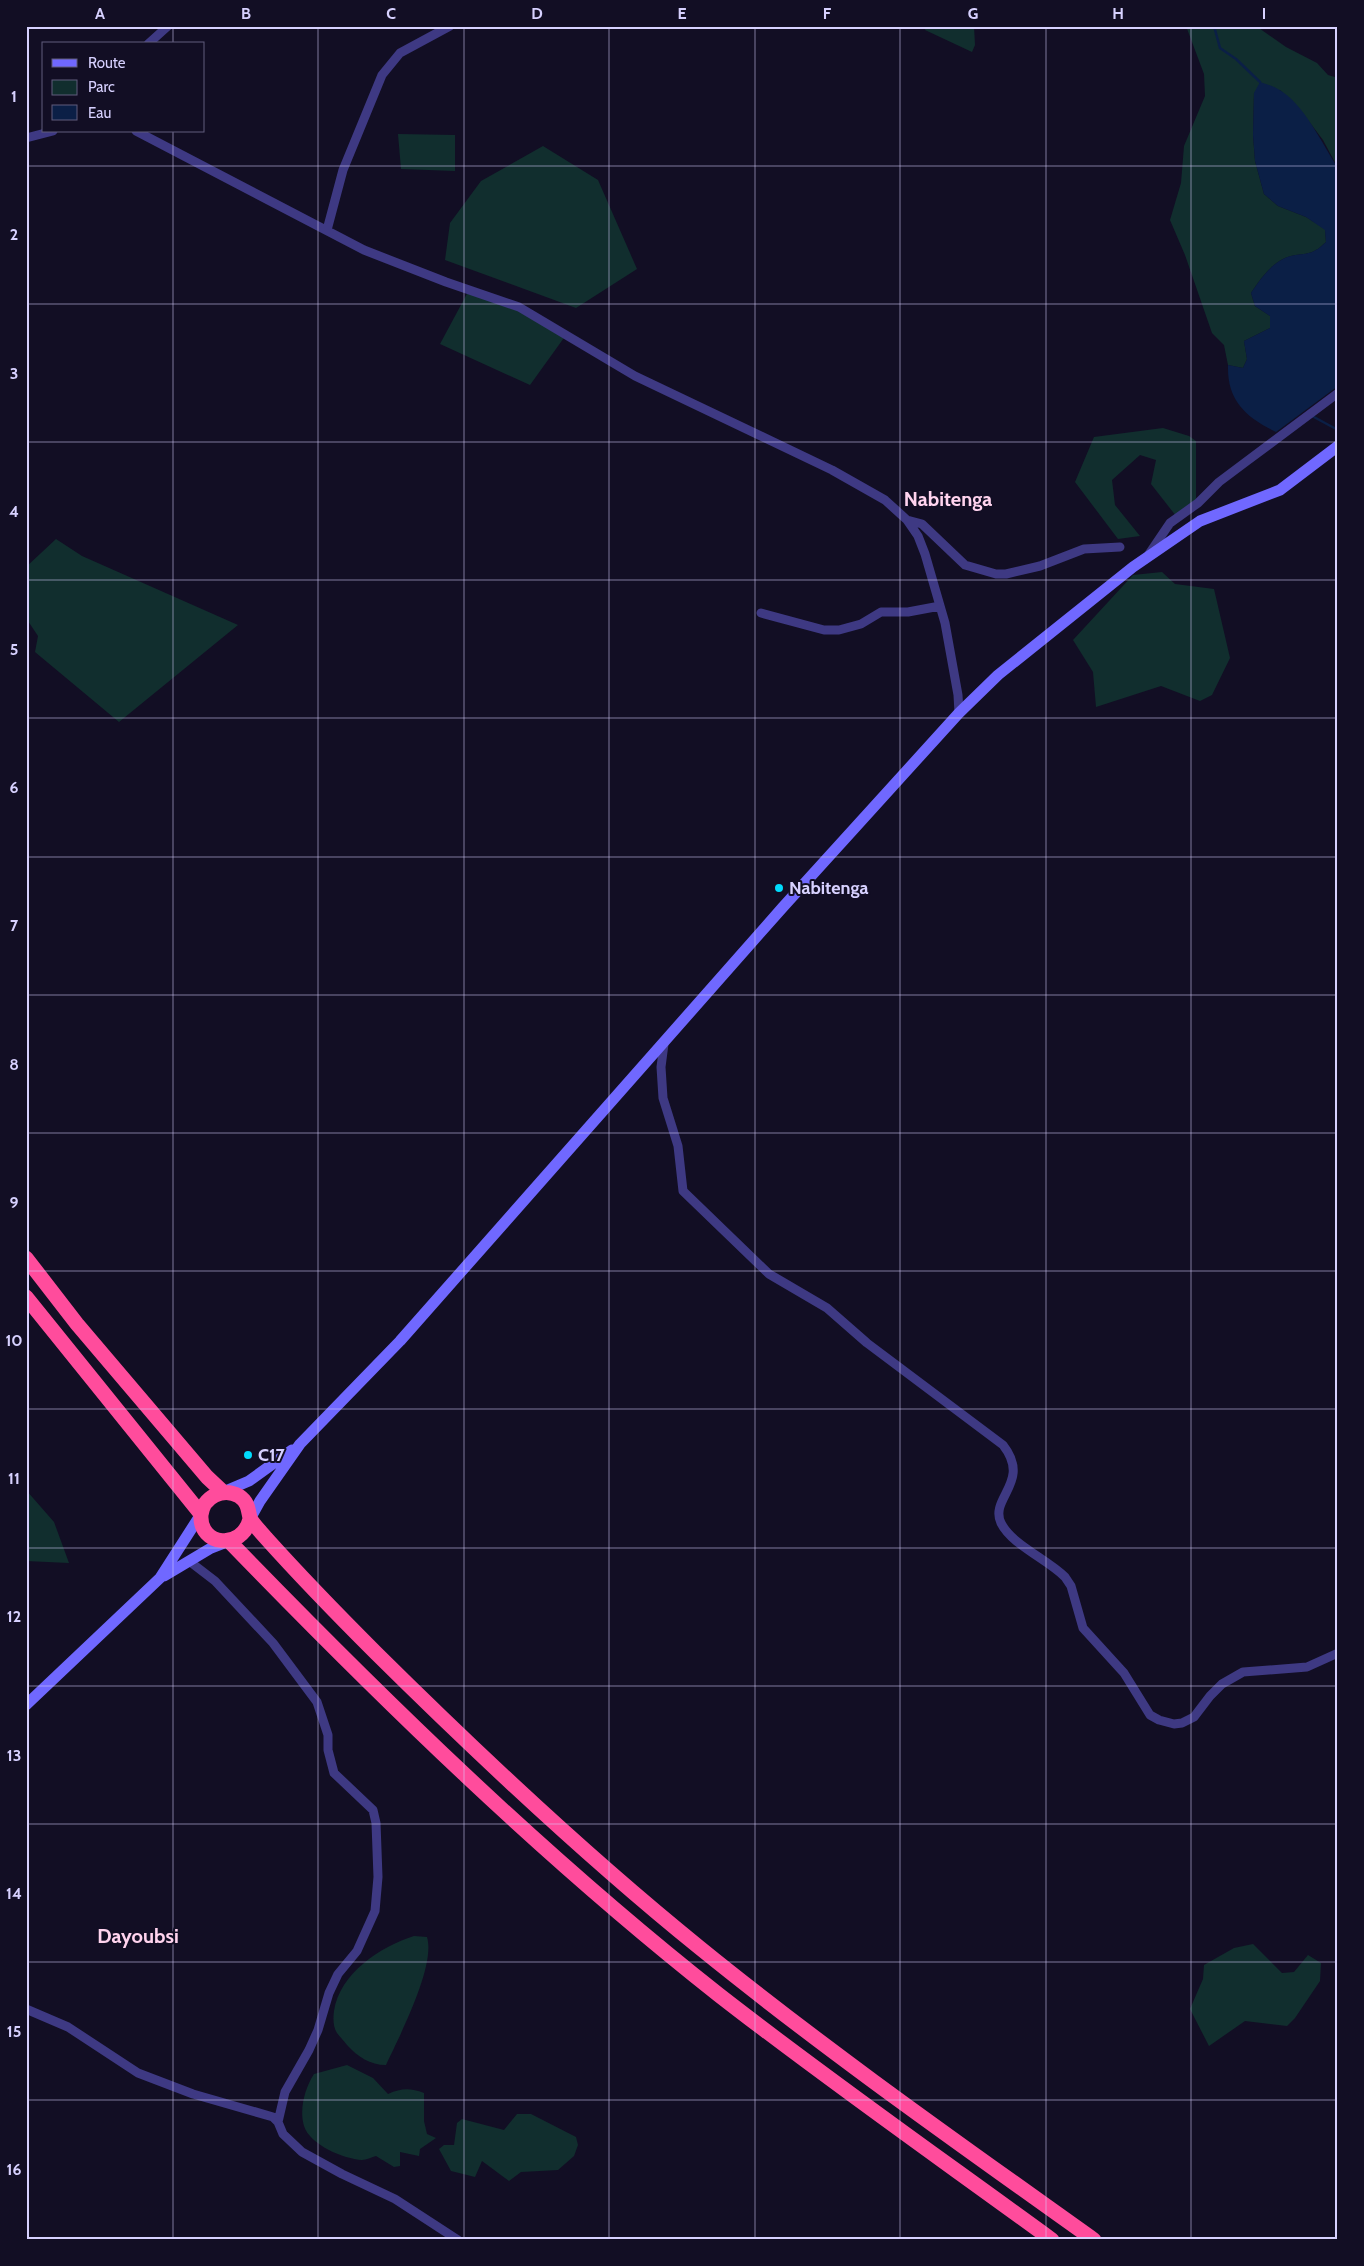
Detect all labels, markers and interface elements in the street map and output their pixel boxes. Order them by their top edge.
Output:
text: A [95,4,105,23]
text: B [241,4,251,23]
text: C [386,4,396,23]
text: D [531,4,543,23]
text: E [677,4,687,23]
text: F [823,4,832,23]
text: G [968,4,978,23]
text: H [1112,4,1124,23]
text: I [1262,4,1266,23]
legend [42,42,205,132]
text: Route [88,54,126,72]
text: Parc [88,78,115,96]
text: 1 [11,87,17,106]
text: Eau [88,104,111,122]
text: 2 [10,225,18,244]
text: 3 [10,364,18,383]
district label: Nabitenga [904,487,992,511]
text: 4 [9,502,19,521]
text: 5 [10,640,18,659]
text: 6 [10,778,19,797]
place label: Nabitenga [789,877,869,899]
marker: Nabitenga [773,882,785,894]
text: 7 [10,916,19,935]
text: 8 [9,1055,19,1074]
text: 9 [10,1193,19,1212]
text: 10 [5,1331,23,1350]
place label: C17 [258,1444,286,1466]
marker: C17 [242,1449,254,1461]
text: 11 [8,1469,20,1488]
text: 12 [7,1607,21,1626]
text: 13 [7,1746,21,1765]
text: 14 [6,1884,22,1903]
district label: Dayoubsi [97,1924,179,1948]
text: 15 [7,2022,21,2041]
text: 16 [7,2160,21,2179]

